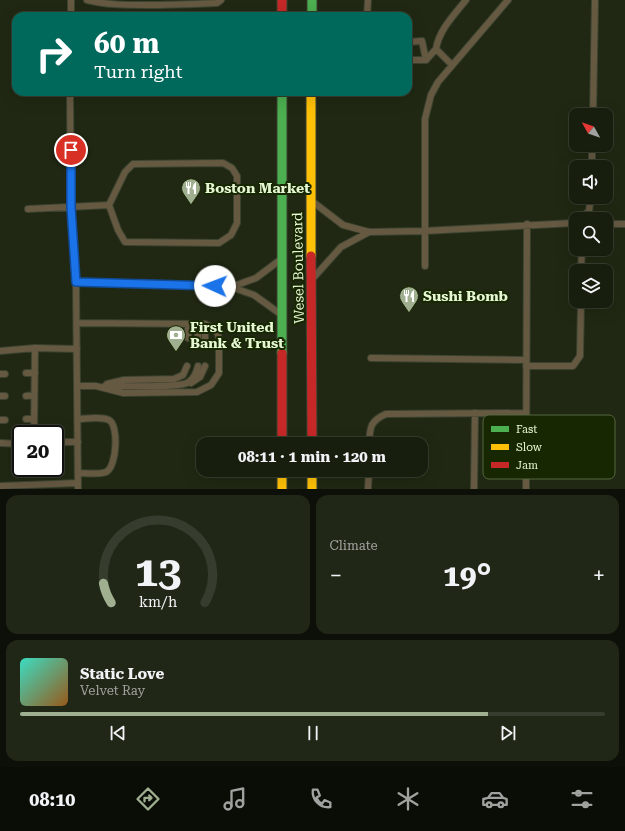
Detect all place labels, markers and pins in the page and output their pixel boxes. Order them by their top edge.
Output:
pin [54,133,88,167]
restaurant icon: Boston Market [180,177,202,205]
place label: Boston Market [205,180,310,196]
restaurant icon: Sushi Bomb [398,285,420,313]
place label: Sushi Bomb [423,288,508,304]
place label: First United Bank & Trust [190,319,284,351]
bank icon: First United Bank & Trust [165,324,187,352]

